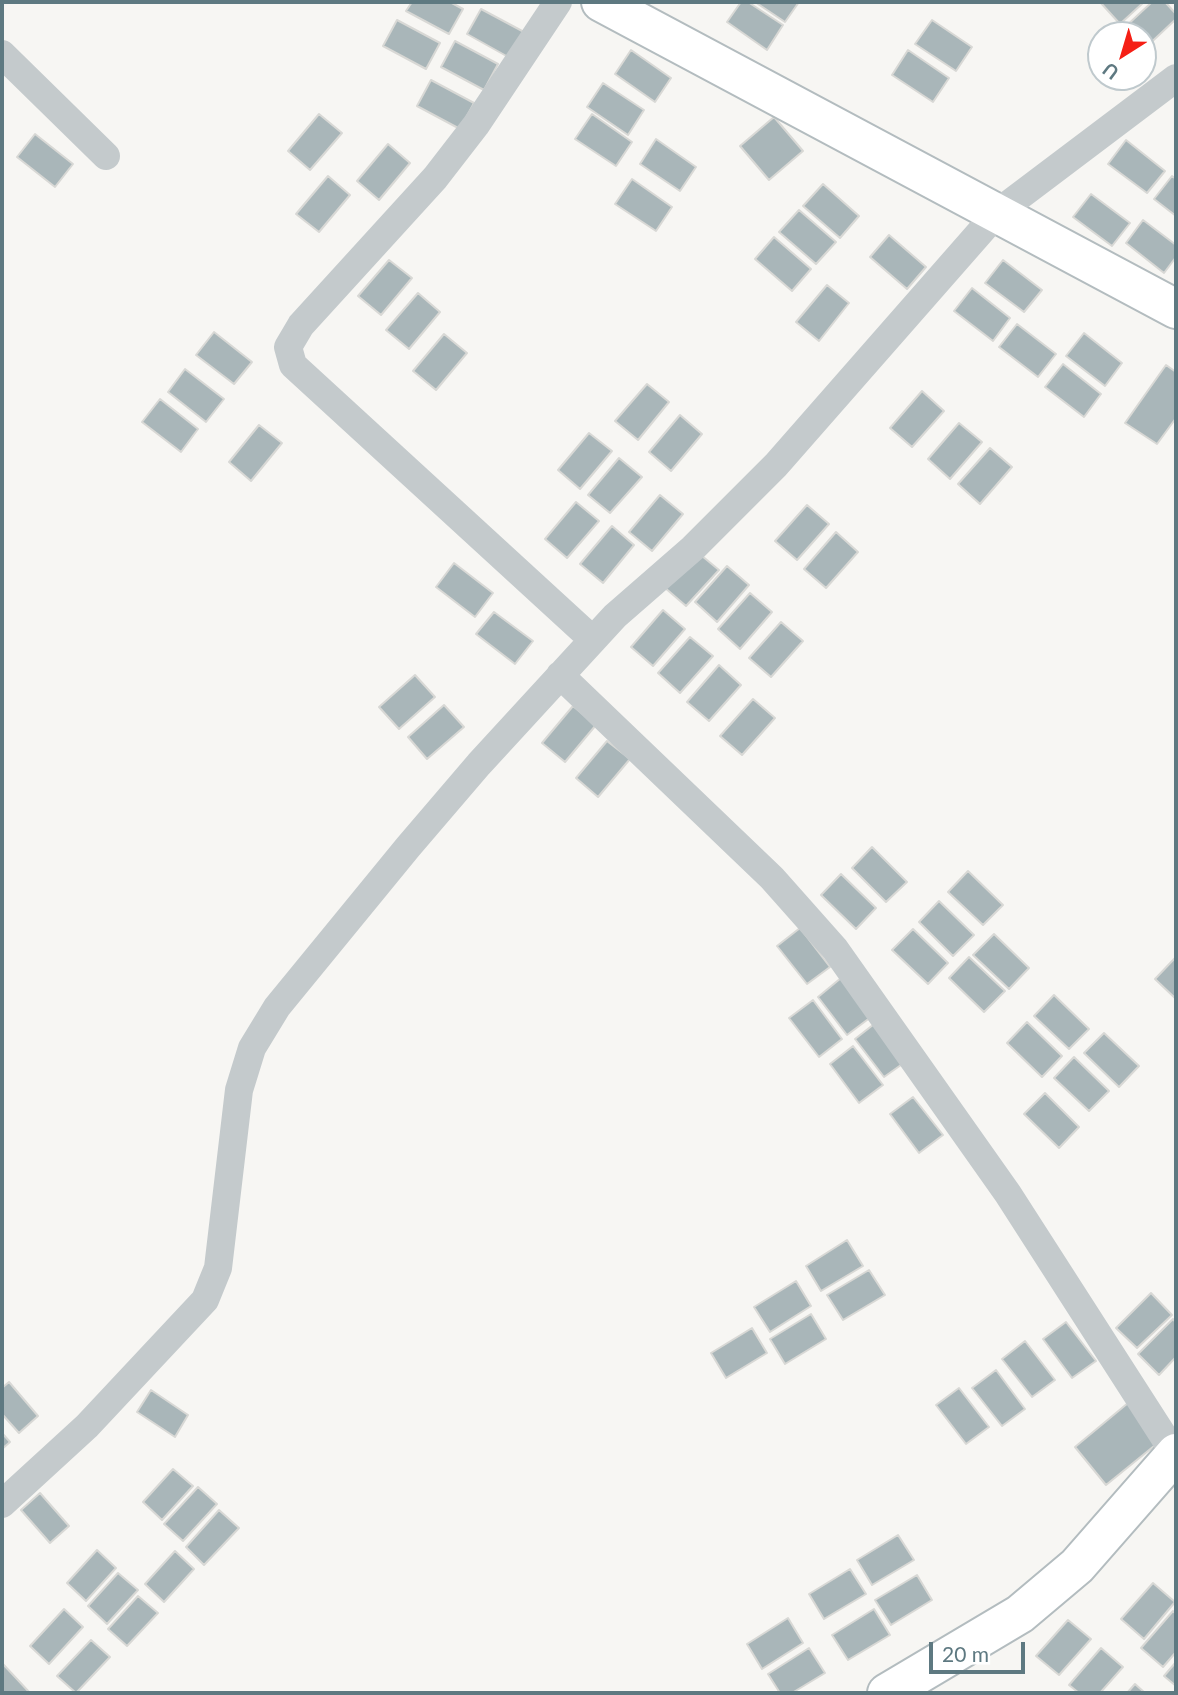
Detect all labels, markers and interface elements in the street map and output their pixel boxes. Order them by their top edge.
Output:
north arrow [1087,21,1157,91]
text: U [1098,58,1123,85]
scale bar [933,1628,1029,1672]
text: 20 m [942,1641,989,1666]

